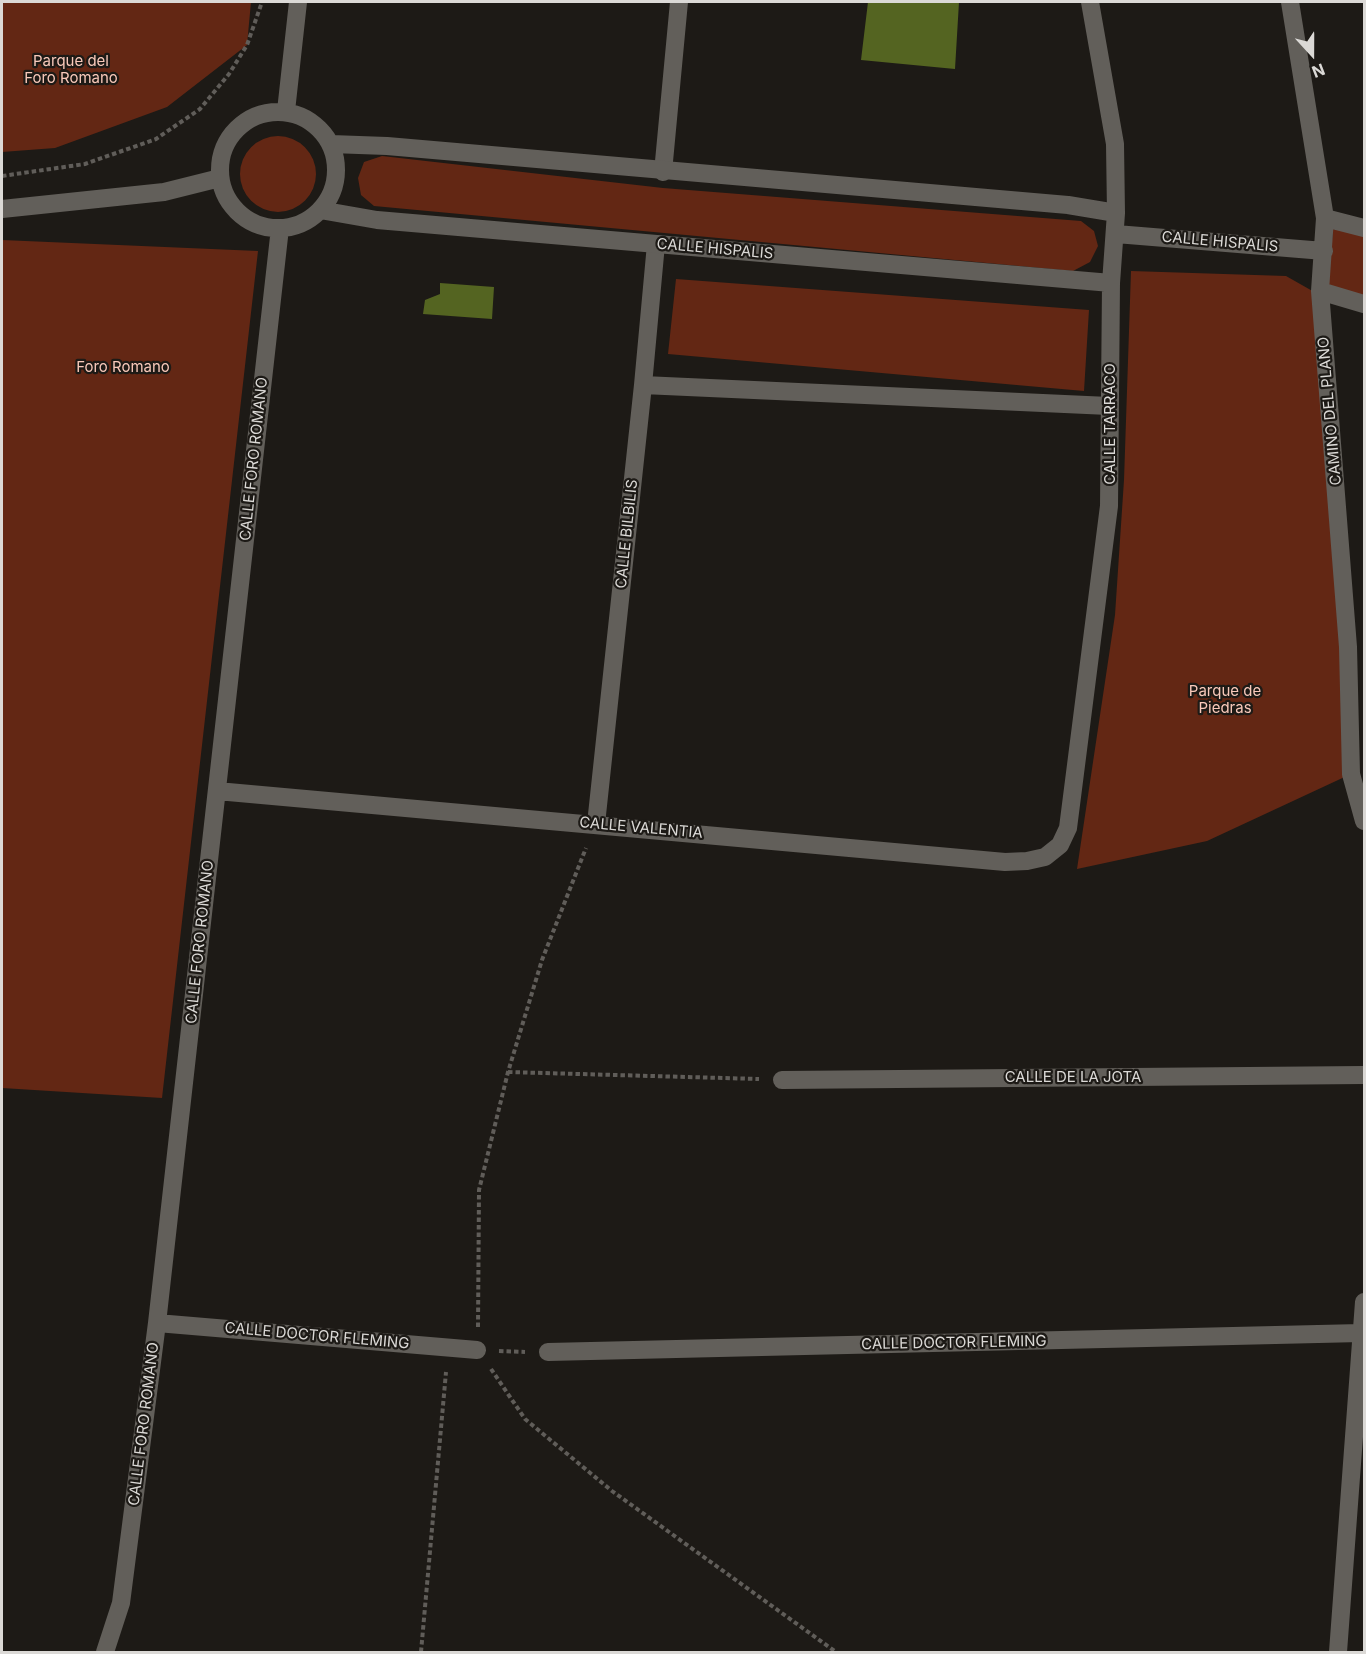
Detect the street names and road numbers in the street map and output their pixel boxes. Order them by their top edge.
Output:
street label: CALLE HISPALIS [1161,228,1279,256]
street label: CALLE HISPALIS [656,235,774,263]
street label: CAMINO DEL PLANO [1315,336,1345,486]
street label: CALLE TARRACO [1101,363,1119,485]
street label: CALLE FORO ROMANO [236,376,272,542]
street label: CALLE BILBILIS [612,479,642,589]
street label: CALLE VALENTIA [579,814,703,842]
street label: CALLE FORO ROMANO [182,859,218,1025]
street label: CALLE DE LA JOTA [1005,1068,1141,1086]
street label: CALLE DOCTOR FLEMING [224,1319,410,1353]
street label: CALLE DOCTOR FLEMING [861,1332,1047,1354]
street label: CALLE FORO ROMANO [125,1341,163,1507]

